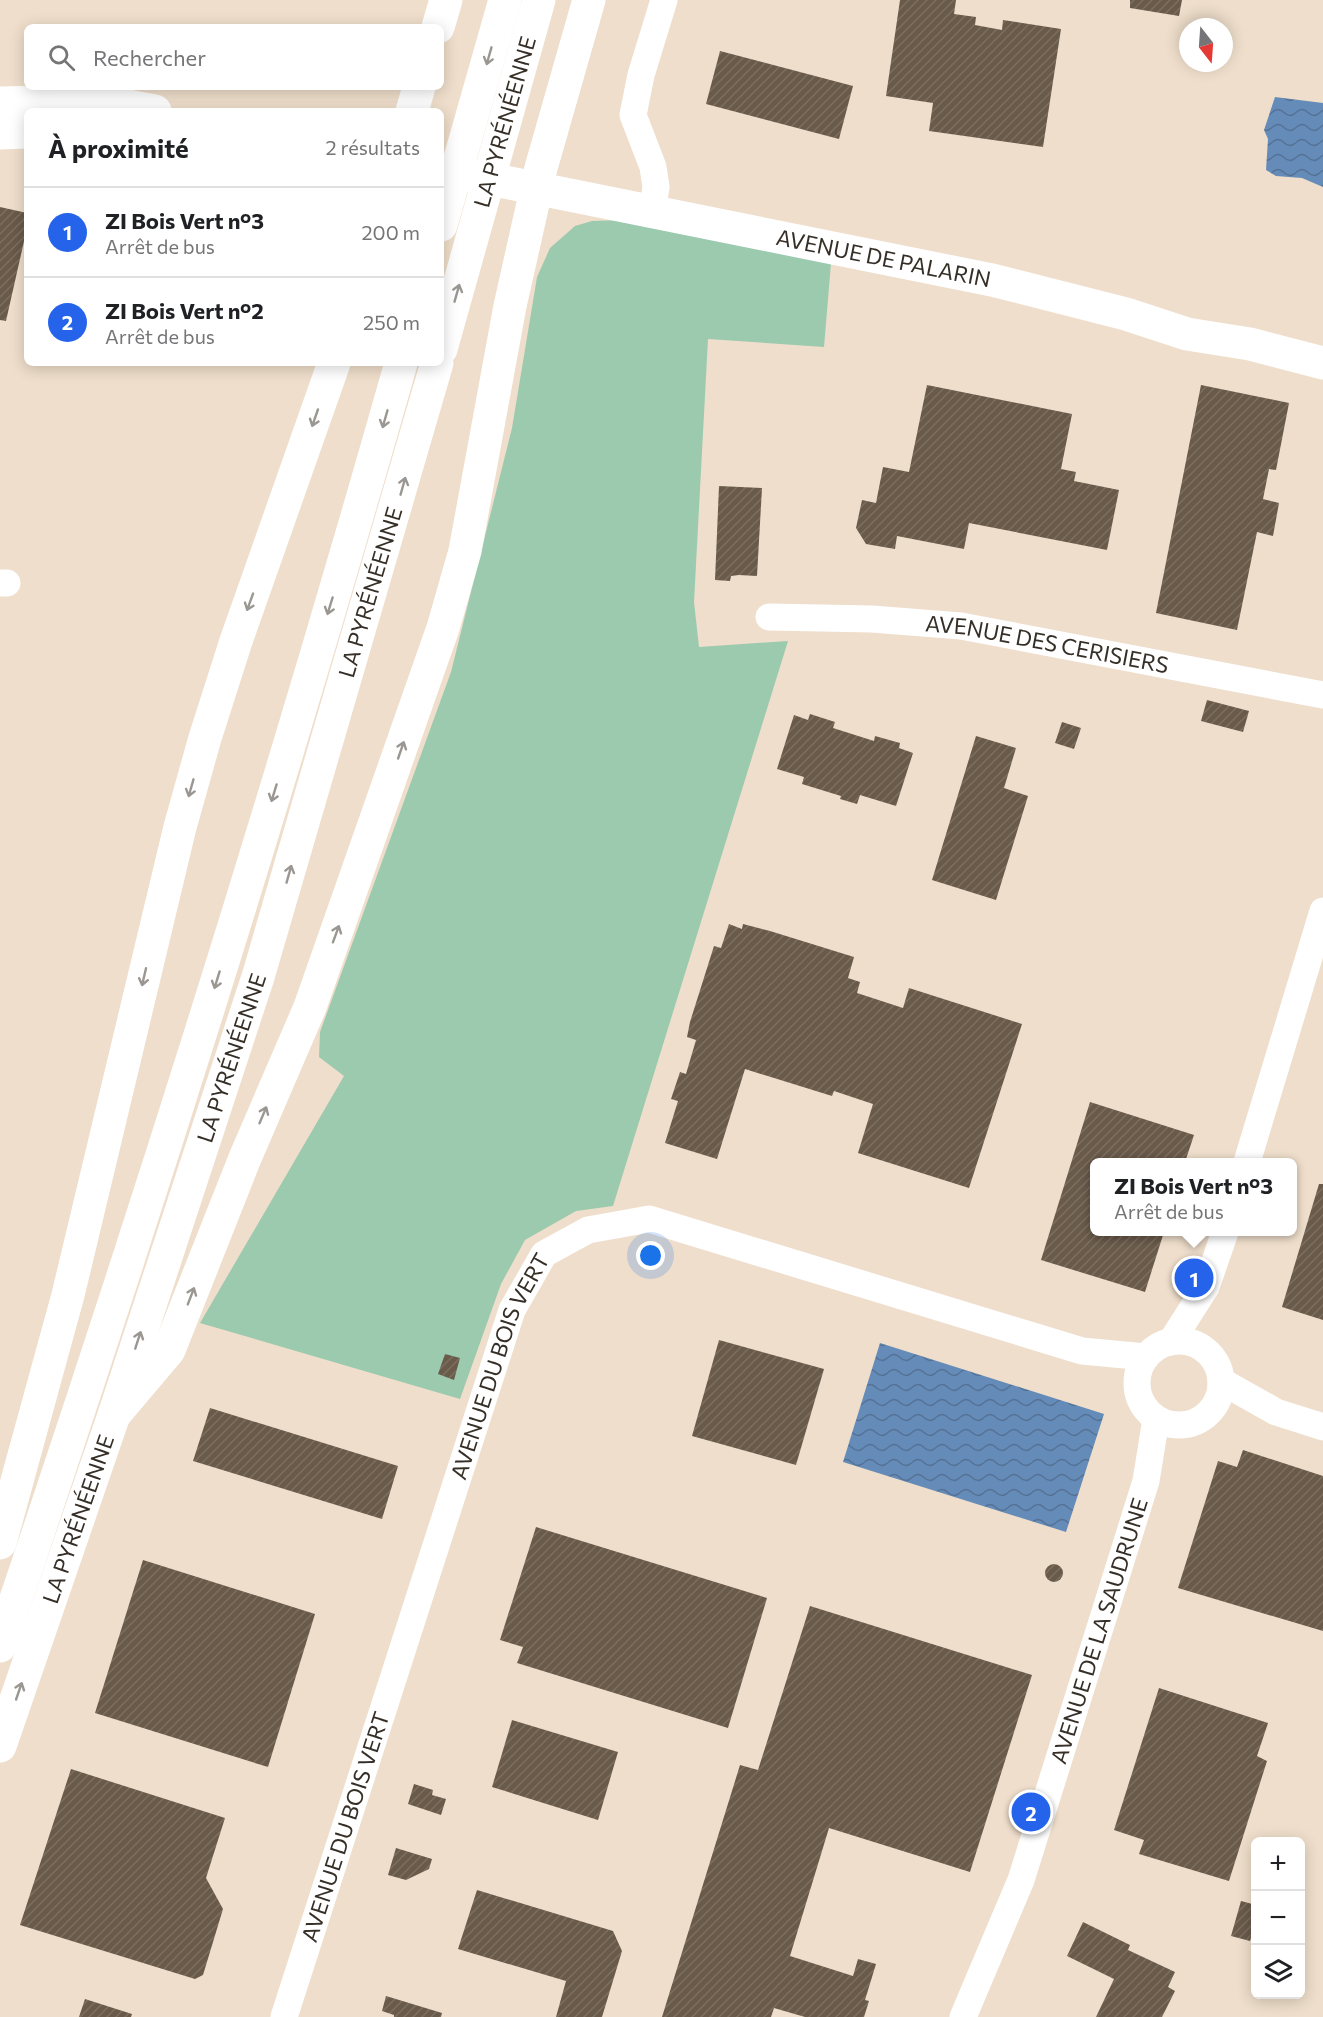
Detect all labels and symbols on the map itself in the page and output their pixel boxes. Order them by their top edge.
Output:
north arrow [1179,18,1233,72]
street label: LA PYRÉNÉENNE [467,33,541,210]
one-way arrow [483,46,494,65]
street label: AVENUE DE PALARIN [774,223,993,292]
one-way arrow [452,284,463,303]
one-way arrow [308,408,319,427]
one-way arrow [379,409,390,428]
one-way arrow [397,477,409,496]
street label: LA PYRÉNÉENNE [332,503,407,681]
one-way arrow [244,592,255,611]
one-way arrow [324,596,335,615]
street label: AVENUE DES CERISIERS [924,609,1171,678]
one-way arrow [396,741,407,760]
one-way arrow [184,778,196,797]
one-way arrow [268,783,279,802]
one-way arrow [284,865,295,884]
one-way arrow [332,925,343,944]
one-way arrow [138,967,150,986]
street label: LA PYRÉNÉENNE [191,970,271,1146]
one-way arrow [211,970,222,989]
one-way arrow [259,1106,270,1124]
your location [636,1241,665,1270]
street label: AVENUE DU BOIS VERT [444,1248,555,1482]
pin: 1 [1174,1256,1214,1300]
one-way arrow [186,1287,197,1306]
one-way arrow [134,1331,145,1350]
street label: LA PYRÉNÉENNE [36,1431,119,1607]
street label: AVENUE DE LA SAUDRUNE [1044,1494,1153,1767]
one-way arrow [14,1682,25,1701]
street label: AVENUE DU BOIS VERT [295,1708,395,1945]
pin: 2 [1012,1790,1050,1834]

